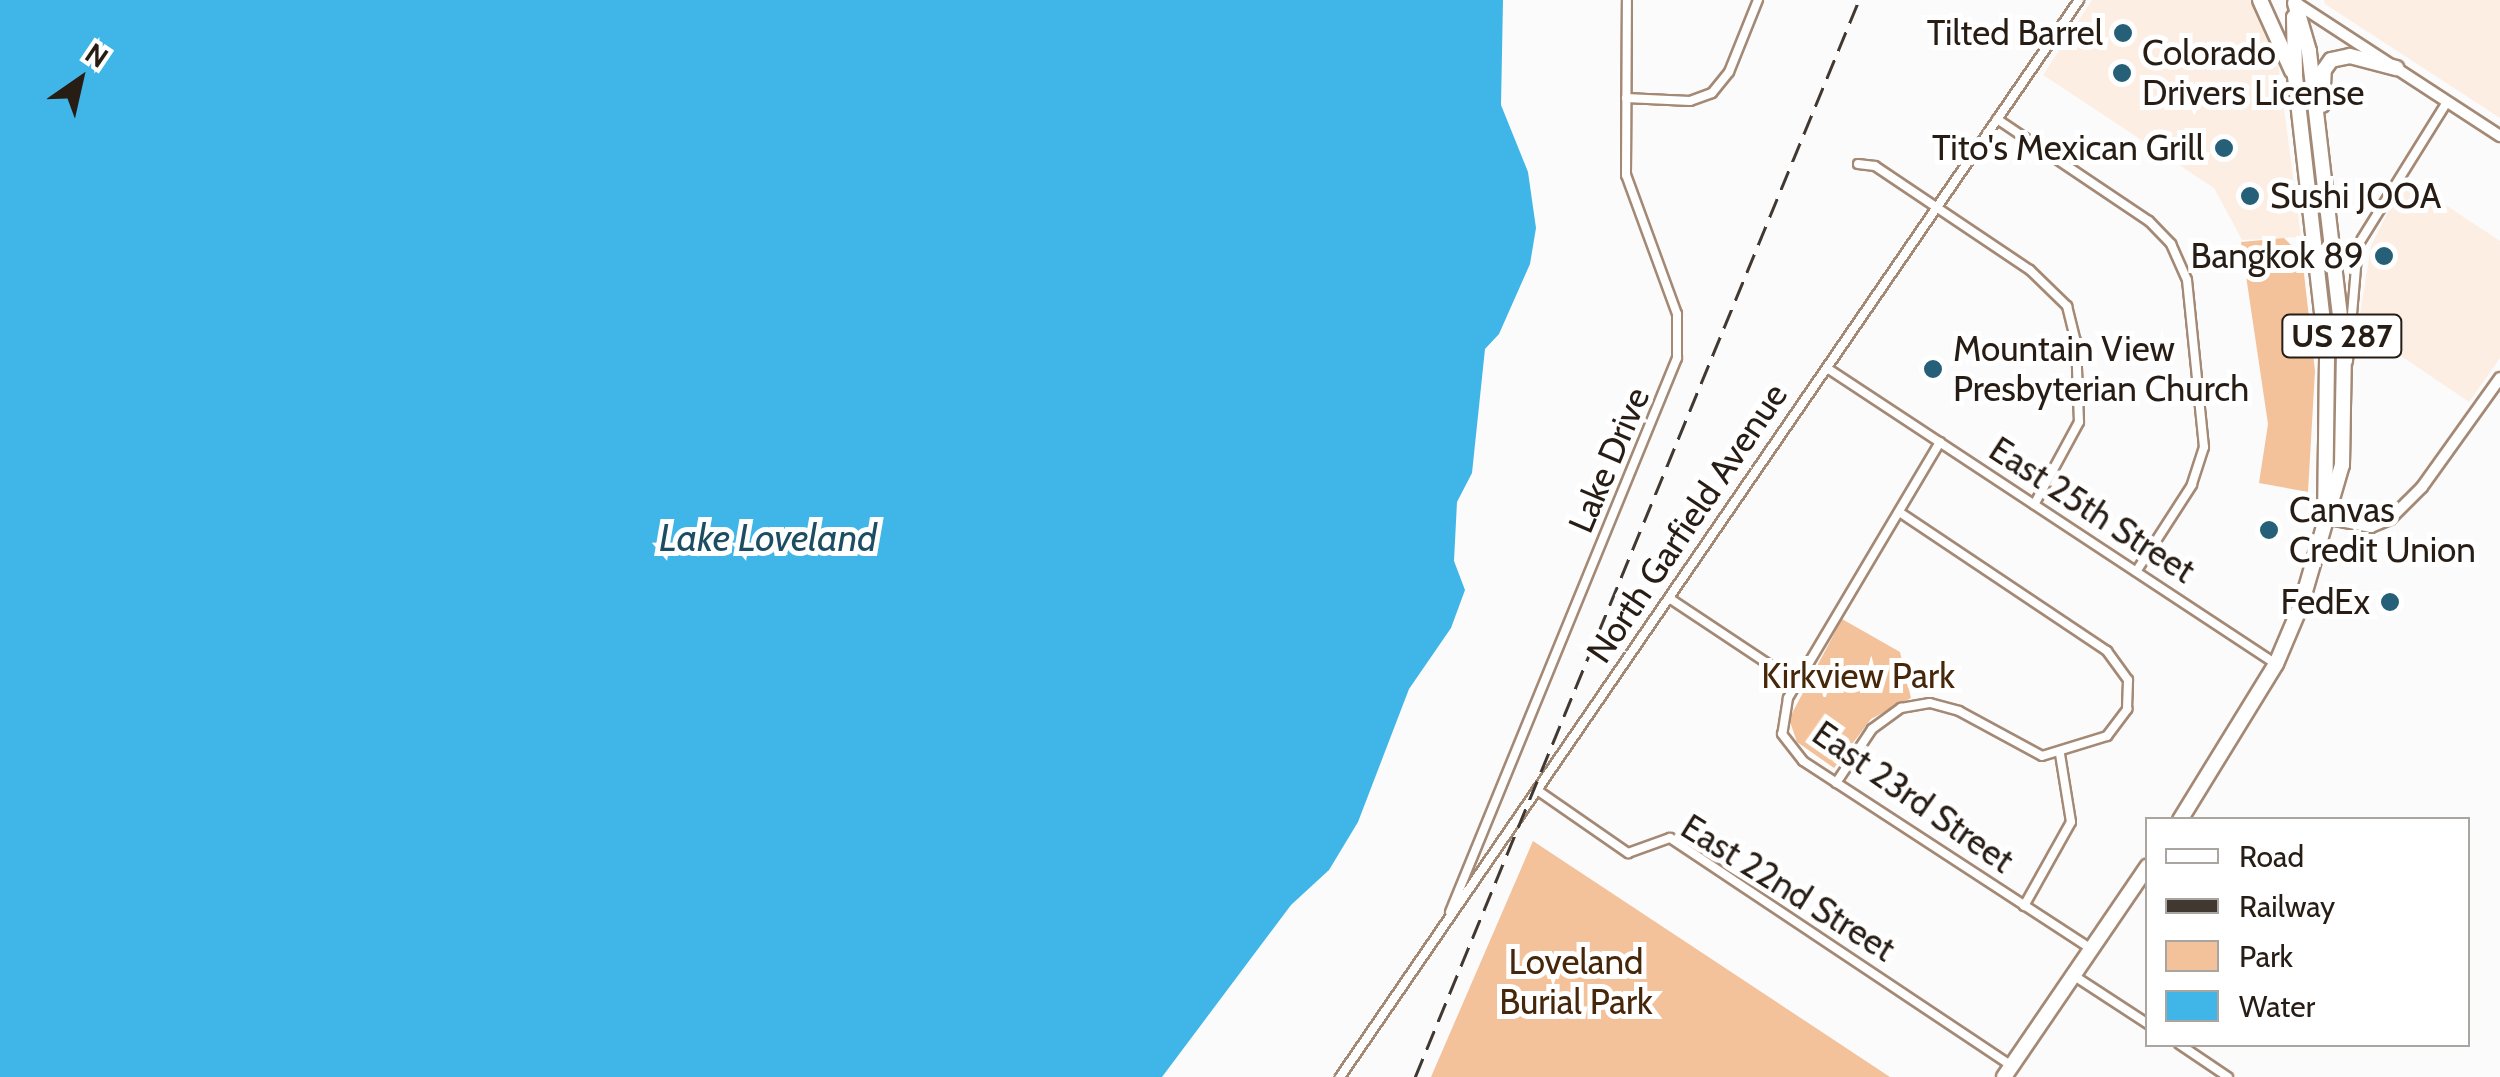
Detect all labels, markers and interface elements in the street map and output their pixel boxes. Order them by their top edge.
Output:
place label: Tilted Barrel [1927,12,2103,54]
marker: Tilted Barrel [2112,22,2134,44]
north arrow [30,30,130,130]
place label: Colorado Drivers License [2142,32,2364,114]
text: N [79,35,114,75]
marker: Colorado Drivers License [2111,62,2133,84]
place label: Tito's Mexican Grill [1932,127,2204,169]
marker: Tito's Mexican Grill [2213,137,2235,159]
place label: Sushi JOOA [2270,175,2441,217]
marker: Sushi JOOA [2239,185,2261,207]
place label: Bangkok 89 [2191,235,2364,277]
marker: Bangkok 89 [2373,245,2395,267]
road number: US 287 [2280,309,2404,363]
place label: Mountain View Presbyterian Church [1953,328,2249,410]
marker: Mountain View Presbyterian Church [1922,358,1944,380]
street label: North Garfield Avenue [1578,375,1796,671]
street label: Lake Drive [1560,381,1658,539]
street label: East 25th Street [1982,428,2202,592]
place label: Canvas Credit Union [2289,489,2476,571]
water label: Lake Loveland [659,515,877,561]
marker: Canvas Credit Union [2258,519,2280,541]
place label: FedEx [2280,581,2370,623]
marker: FedEx [2379,591,2401,613]
park label: Kirkview Park [1761,655,1955,697]
street label: East 23rd Street [1805,712,2021,882]
street label: East 22nd Street [1673,806,1903,970]
legend [2145,817,2470,1047]
text: Road [2239,838,2304,875]
text: Railway [2239,888,2335,925]
text: Park [2239,938,2293,975]
park label: Loveland Burial Park [1499,941,1653,1023]
text: Water [2239,988,2315,1025]

